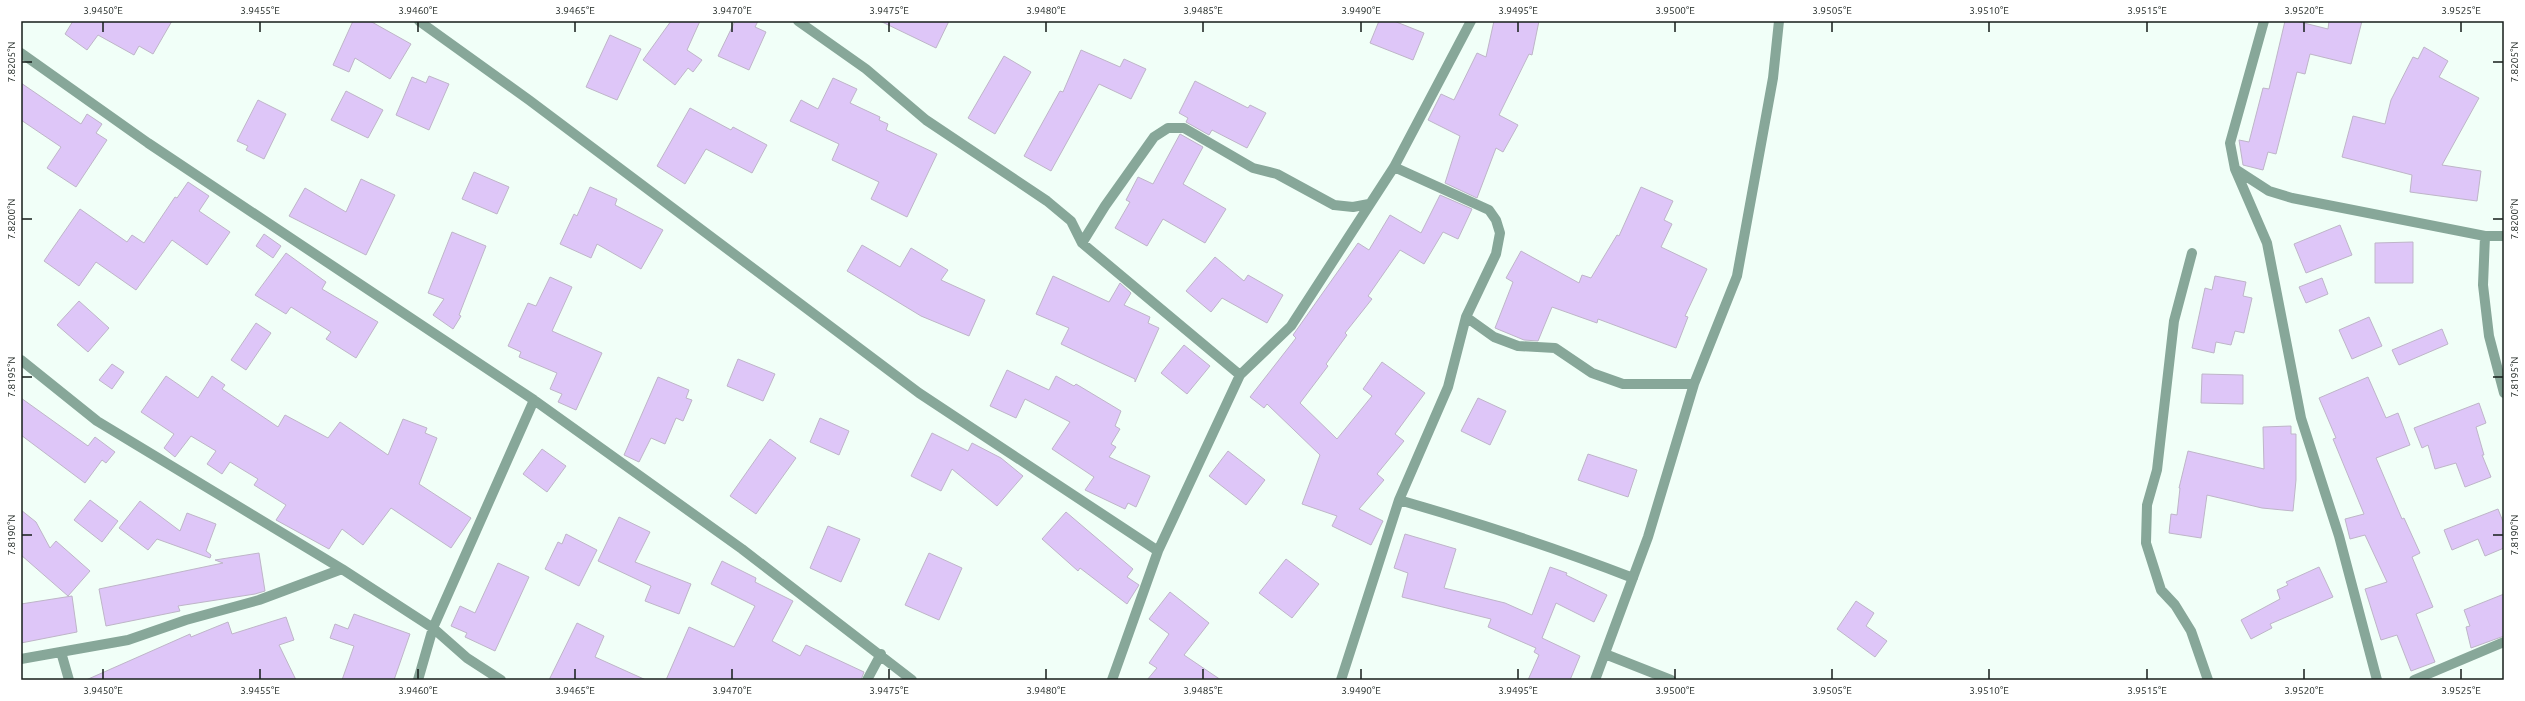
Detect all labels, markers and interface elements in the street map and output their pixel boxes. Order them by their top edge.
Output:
text: 3.9450°E [83,5,123,16]
text: 3.9455°E [240,5,280,16]
text: 3.9460°E [398,5,438,16]
text: 3.9465°E [555,5,595,16]
text: 3.9470°E [712,5,752,16]
text: 3.9475°E [869,5,909,16]
text: 3.9480°E [1026,5,1066,16]
text: 3.9485°E [1183,5,1223,16]
text: 3.9490°E [1341,5,1381,16]
text: 3.9495°E [1498,5,1538,16]
text: 3.9500°E [1655,5,1695,16]
text: 3.9505°E [1812,5,1852,16]
text: 3.9510°E [1969,5,2009,16]
text: 3.9515°E [2127,5,2167,16]
text: 3.9520°E [2284,5,2324,16]
text: 3.9525°E [2441,5,2481,16]
text: 7.8205°N [6,41,17,83]
text: 7.8205°N [2509,41,2520,83]
text: 7.8200°N [6,198,17,240]
text: 7.8200°N [2509,198,2520,240]
text: 7.8195°N [6,356,17,398]
text: 7.8195°N [2509,356,2520,398]
text: 7.8190°N [6,514,17,556]
text: 7.8190°N [2509,514,2520,556]
text: 3.9450°E [83,685,123,696]
text: 3.9455°E [240,685,280,696]
text: 3.9460°E [398,685,438,696]
text: 3.9465°E [555,685,595,696]
text: 3.9470°E [712,685,752,696]
text: 3.9475°E [869,685,909,696]
text: 3.9480°E [1026,685,1066,696]
text: 3.9485°E [1183,685,1223,696]
text: 3.9490°E [1341,685,1381,696]
text: 3.9495°E [1498,685,1538,696]
text: 3.9500°E [1655,685,1695,696]
text: 3.9505°E [1812,685,1852,696]
text: 3.9510°E [1969,685,2009,696]
text: 3.9515°E [2127,685,2167,696]
text: 3.9520°E [2284,685,2324,696]
text: 3.9525°E [2441,685,2481,696]

